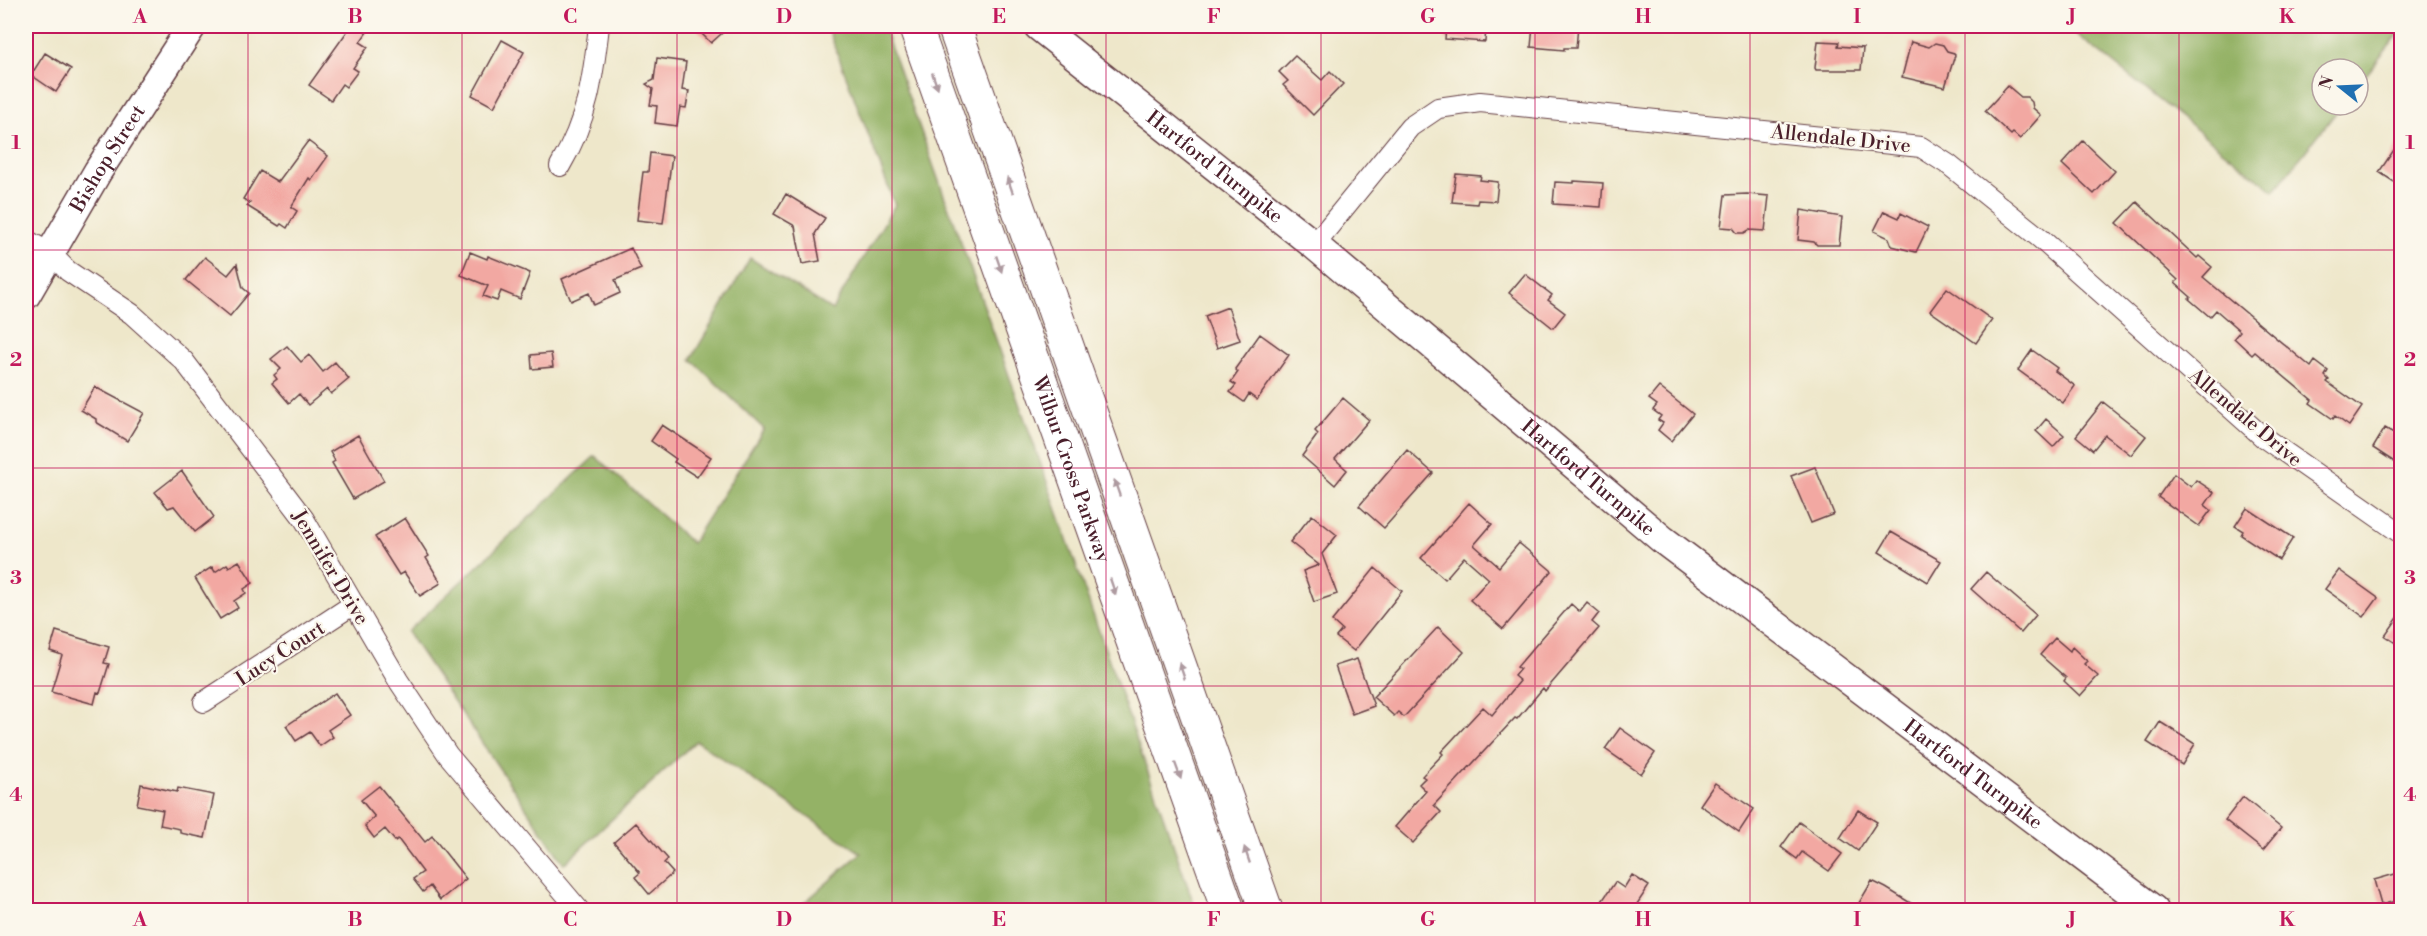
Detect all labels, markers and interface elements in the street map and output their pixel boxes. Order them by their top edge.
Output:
text: A [132,5,148,30]
text: B [347,5,363,30]
text: C [563,5,577,30]
text: D [776,5,792,30]
text: E [992,5,1006,30]
text: F [1207,5,1221,30]
text: G [1420,5,1436,30]
text: H [1635,5,1652,30]
text: I [1853,5,1861,30]
text: J [2065,5,2076,30]
text: K [2279,5,2296,30]
north arrow [2310,57,2370,117]
one-way arrow [930,72,940,90]
text: N [2315,73,2338,92]
street label: Bishop Street [65,100,152,218]
street label: Hartford Turnpike [1141,106,1288,230]
street label: Allendale Drive [1769,120,1912,159]
text: 1 [11,131,21,156]
text: 1 [2405,131,2415,156]
one-way arrow [1004,176,1014,194]
one-way arrow [995,256,1005,274]
text: 2 [10,348,22,373]
text: 2 [2404,348,2416,373]
street label: Allendale Drive [2183,363,2307,473]
street label: Wilbur Cross Parkway [1026,372,1115,566]
street label: Hartford Turnpike [1516,415,1660,542]
one-way arrow [1111,478,1121,496]
street label: Jennifer Drive [285,505,374,630]
text: 3 [10,566,22,591]
text: 3 [2404,566,2416,591]
one-way arrow [1108,578,1118,596]
street label: Lucy Court [232,616,330,692]
one-way arrow [1176,662,1186,680]
street label: Hartford Turnpike [1898,715,2047,836]
one-way arrow [1173,762,1183,780]
text: 4 [9,783,23,808]
text: 4 [2403,783,2417,808]
one-way arrow [1241,846,1251,864]
text: A [132,908,148,933]
text: B [347,908,363,933]
text: C [563,908,577,933]
text: D [776,908,792,933]
text: E [992,908,1006,933]
text: F [1207,908,1221,933]
text: G [1420,908,1436,933]
text: H [1635,908,1652,933]
text: I [1853,908,1861,933]
text: J [2065,908,2076,933]
text: K [2279,908,2296,933]

